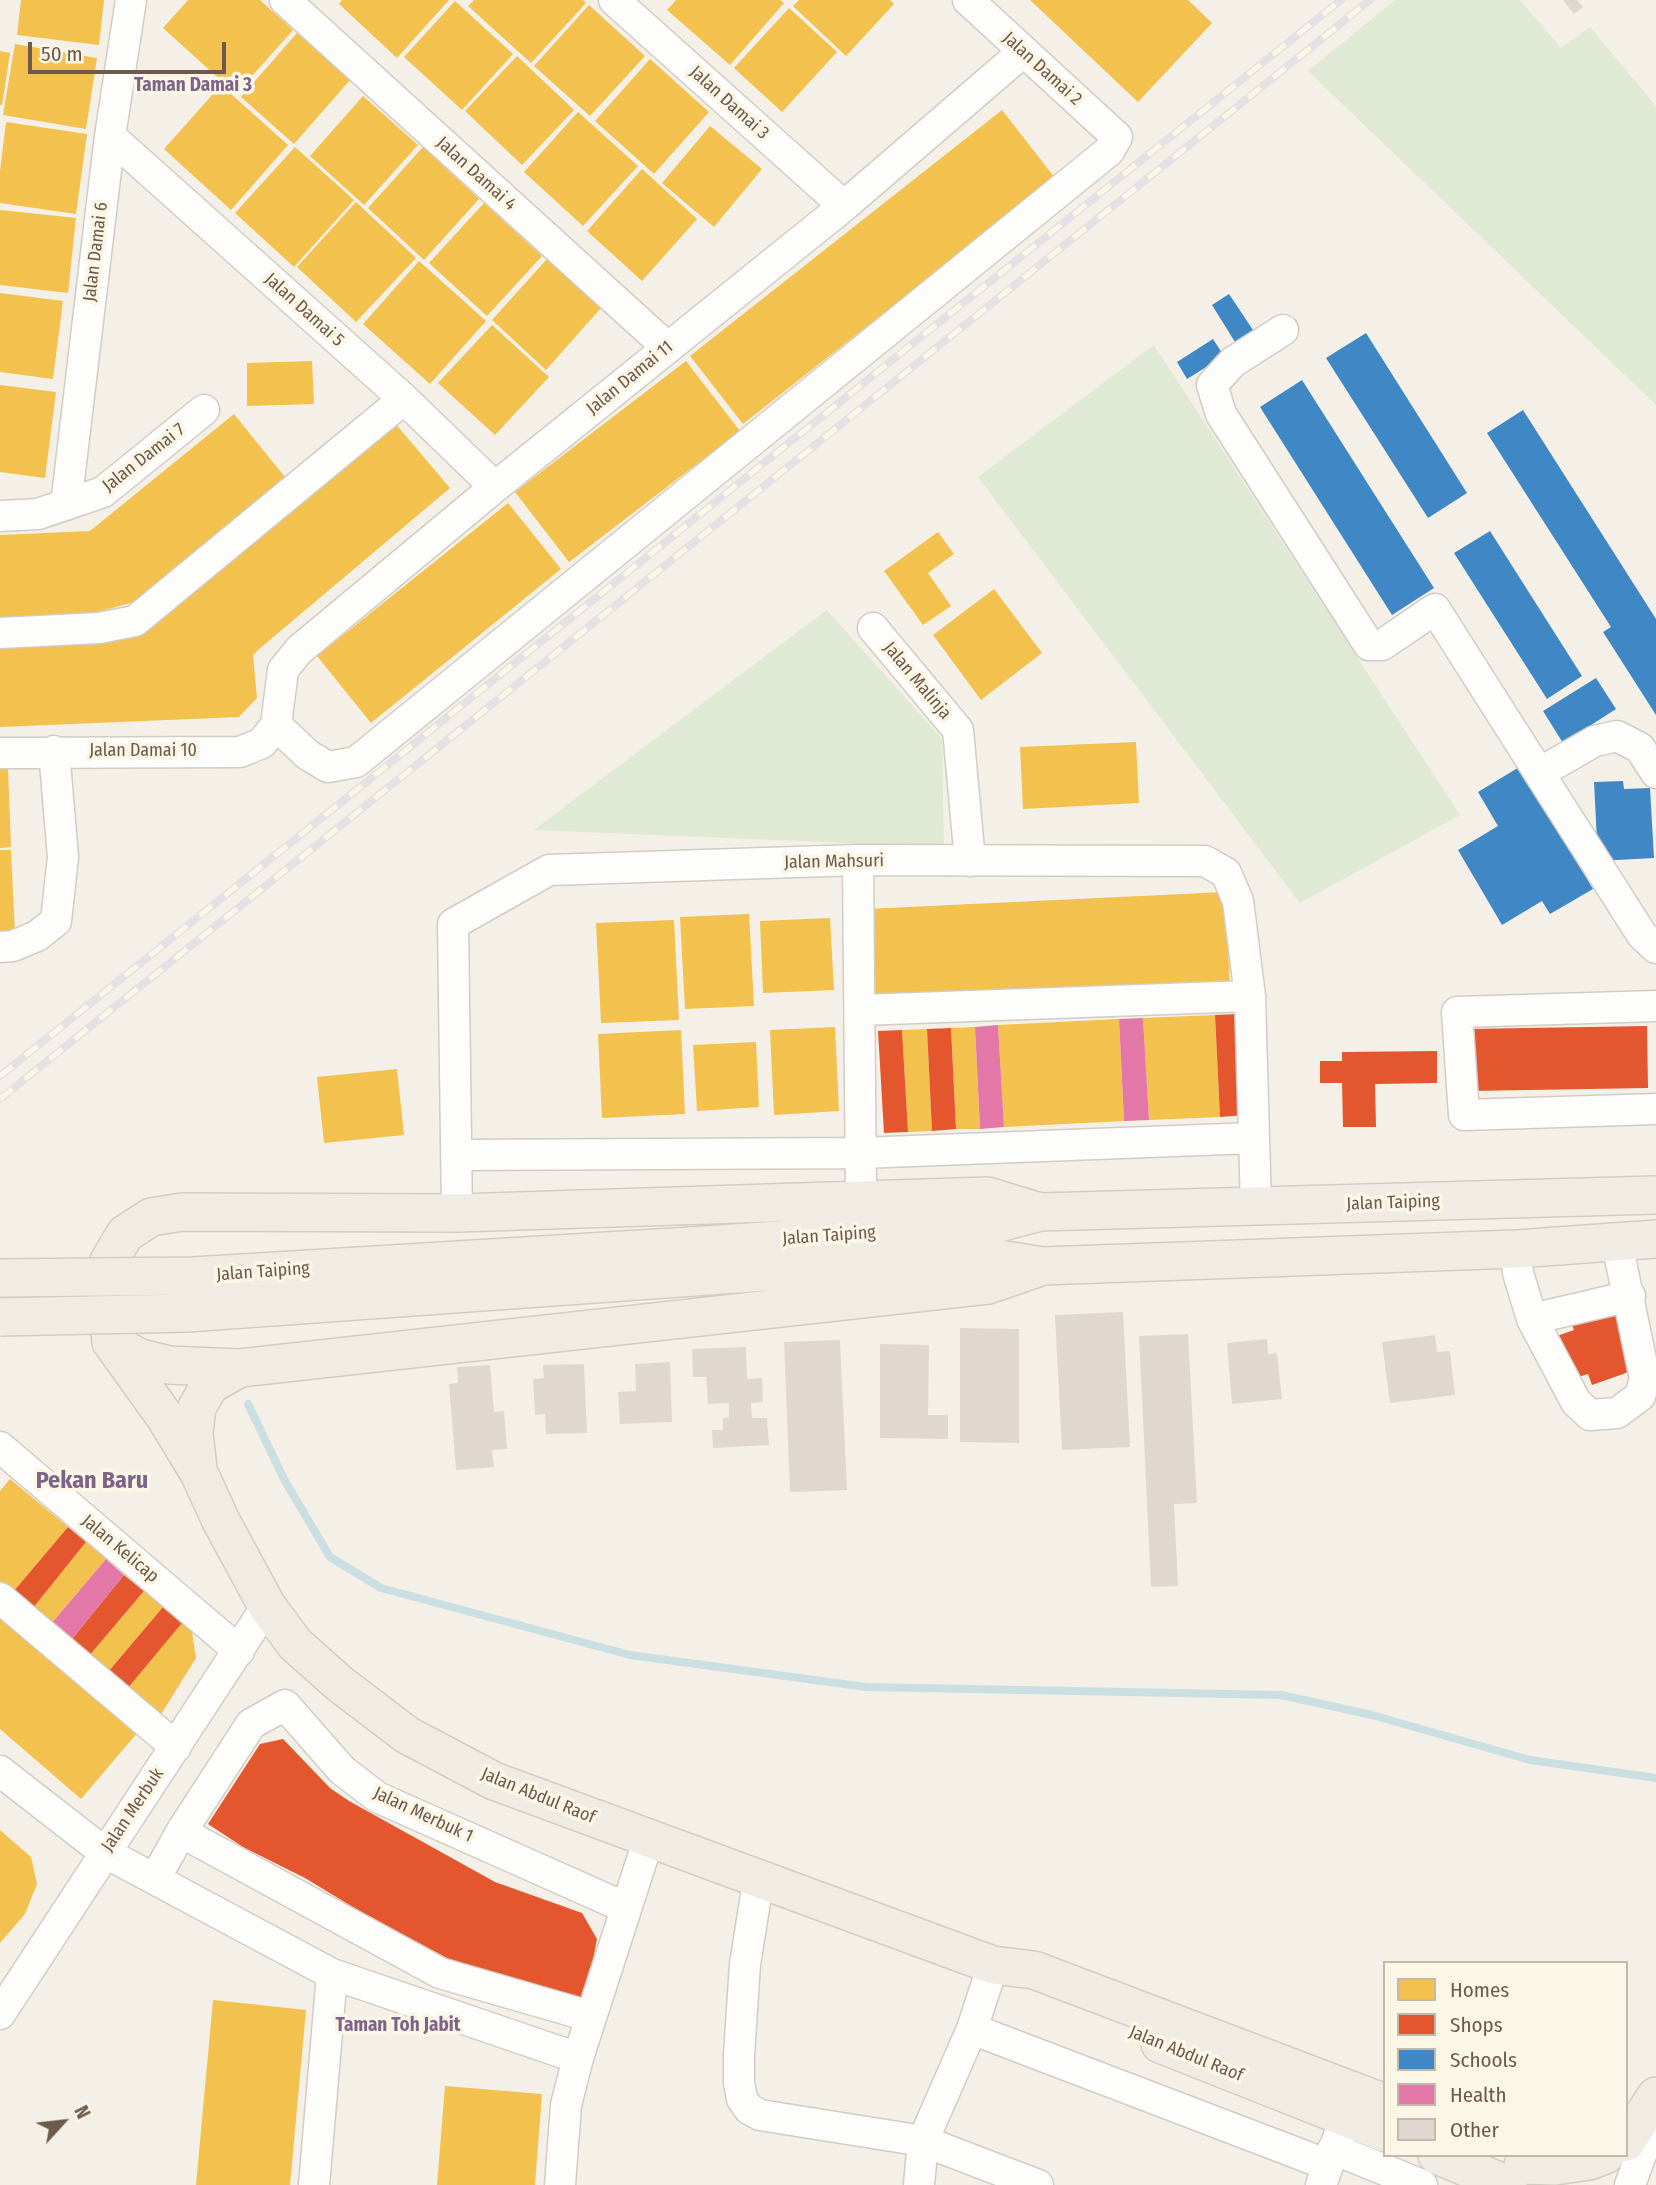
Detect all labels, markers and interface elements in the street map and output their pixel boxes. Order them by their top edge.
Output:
scale bar [32,28,229,72]
street label: Jalan Damai 2 [998,28,1086,110]
text: 50 m [41,41,83,67]
street label: Jalan Damai 3 [685,62,773,144]
district label: Taman Damai 3 [134,75,252,97]
street label: Jalan Damai 4 [432,133,520,215]
street label: Jalan Damai 6 [79,201,113,303]
street label: Jalan Damai 5 [260,269,348,351]
street label: Jalan Damai 11 [582,337,678,419]
street label: Jalan Damai 7 [99,419,189,497]
street label: Jalan Malinja [878,638,956,724]
street label: Jalan Damai 10 [89,740,197,762]
street label: Jalan Mahsuri [784,850,884,874]
street label: Jalan Taiping [1346,1191,1440,1215]
street label: Jalan Taiping [782,1222,876,1250]
street label: Jalan Taiping [216,1258,310,1286]
district label: Pekan Baru [36,1467,148,1495]
street label: Jalan Kelicap [77,1510,163,1588]
street label: Jalan Abdul Raof [478,1763,598,1829]
street label: Jalan Merbuk [97,1764,169,1856]
street label: Jalan Merbuk 1 [370,1783,476,1847]
legend [1383,1961,1628,2157]
text: Homes [1450,1977,1509,2003]
text: Shops [1450,2012,1503,2038]
district label: Taman Toh Jabit [336,2015,460,2037]
street label: Jalan Abdul Raof [1126,2021,1246,2087]
text: Schools [1450,2047,1517,2073]
text: Health [1450,2082,1506,2108]
north arrow [28,2087,98,2157]
text: N [69,2102,95,2123]
text: Other [1450,2117,1499,2143]

